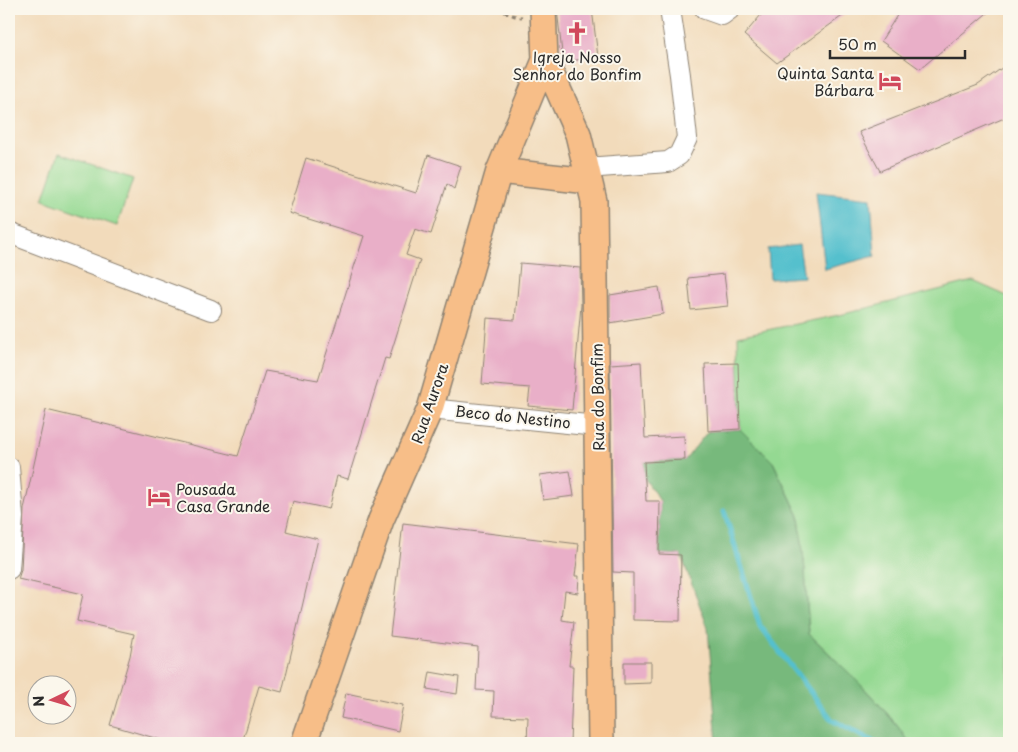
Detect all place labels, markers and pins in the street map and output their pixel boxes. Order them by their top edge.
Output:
church icon: Igreja Nosso Senhor do Bonfim [564,20,590,46]
place label: Igreja Nosso Senhor do Bonfim [512,45,642,85]
place label: Quinta Santa Bárbara [777,61,875,101]
hotel icon: Quinta Santa Bárbara [877,68,903,94]
place label: Pousada Casa Grande [176,477,270,517]
hotel icon: Pousada Casa Grande [146,484,172,510]

